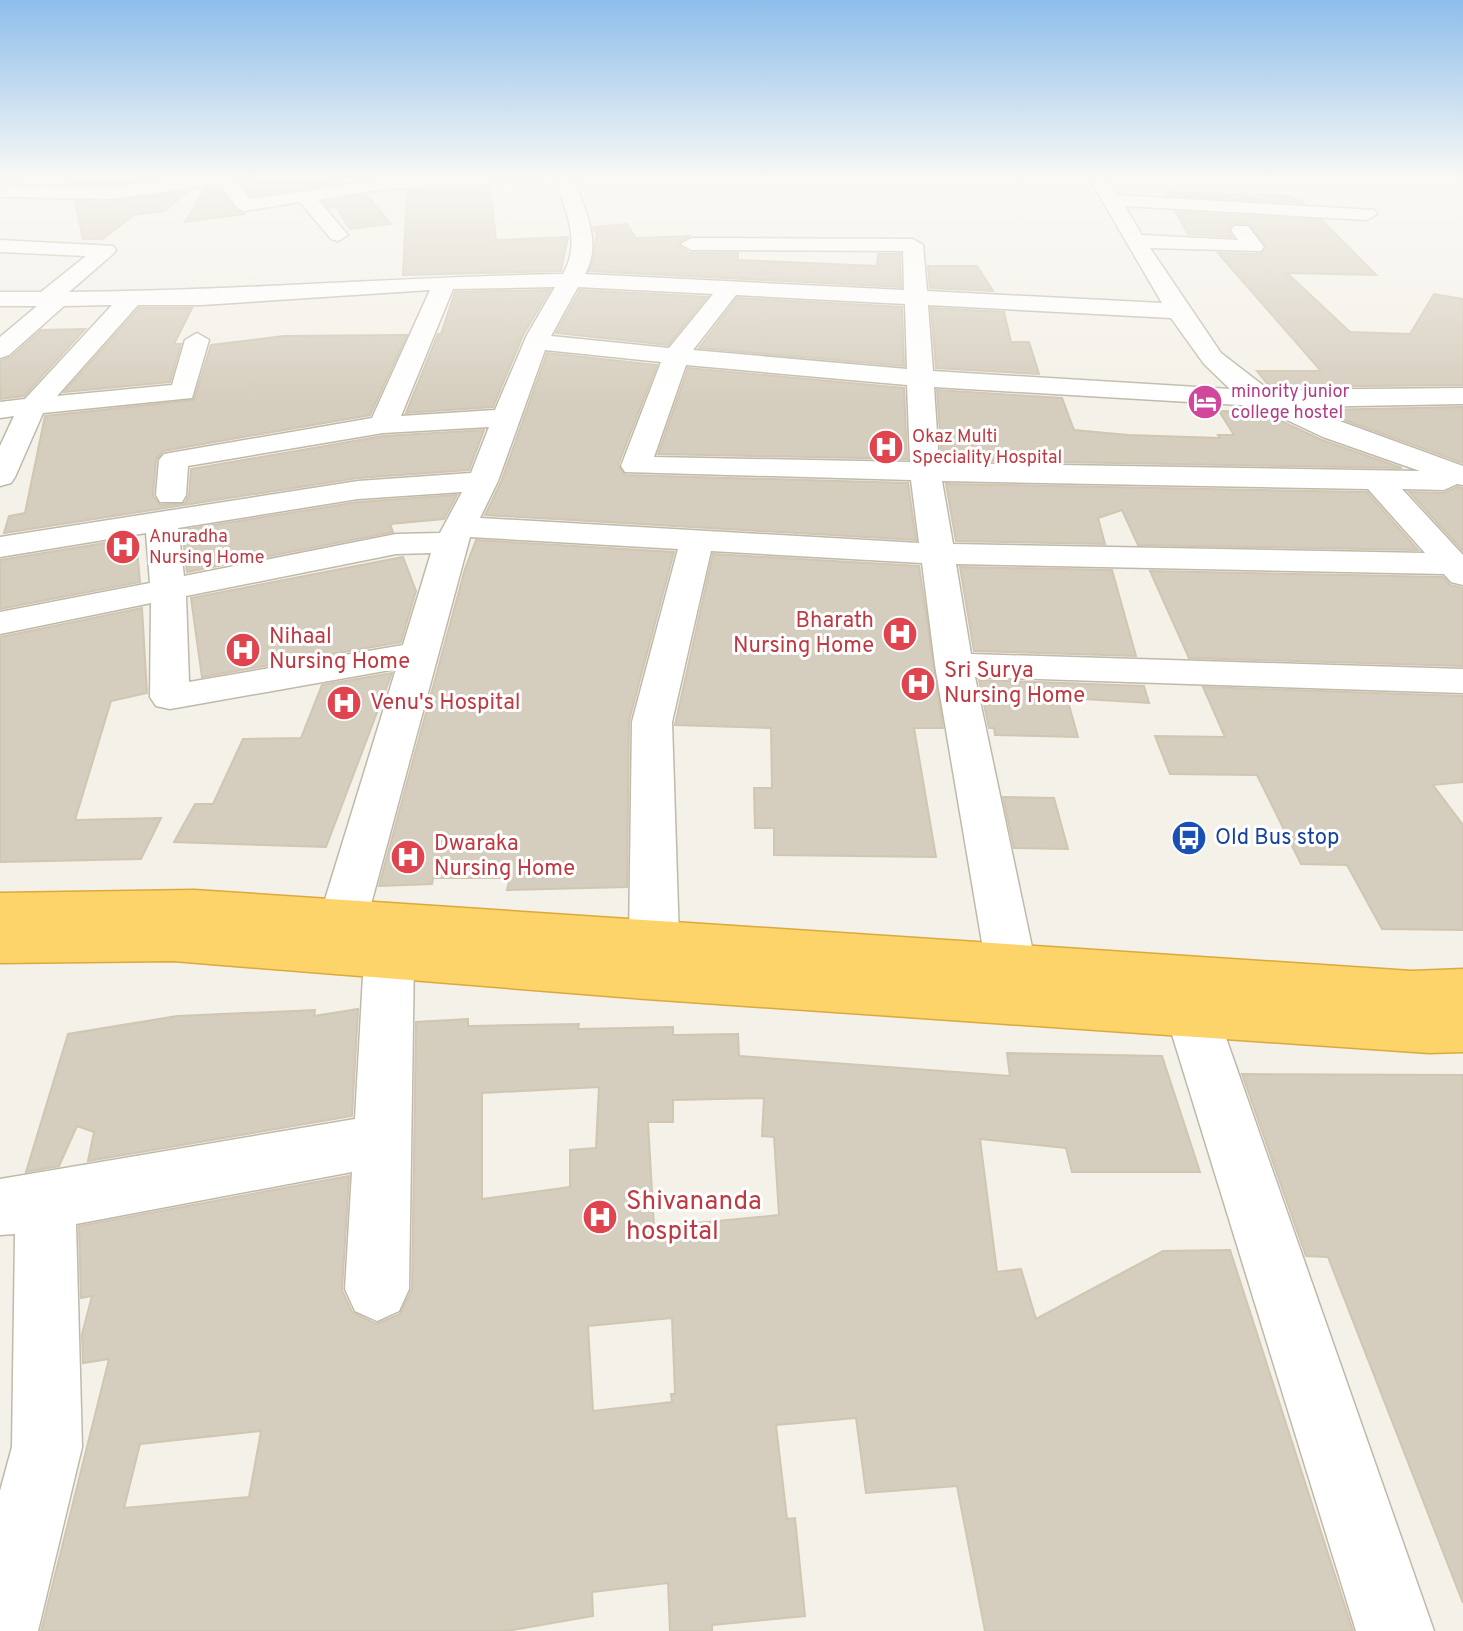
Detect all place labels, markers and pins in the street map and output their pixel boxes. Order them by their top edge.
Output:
place label: minority junior college hostel [1231,381,1349,425]
hotel icon: minority junior college hostel [1186,383,1224,421]
place label: Okaz Multi Speciality Hospital [912,426,1062,470]
hospital icon: Okaz Multi Speciality Hospital [867,428,905,466]
place label: Anuradha Nursing Home [149,526,264,570]
hospital icon: Anuradha Nursing Home [104,528,142,566]
place label: Bharath Nursing Home [733,608,874,660]
hospital icon: Bharath Nursing Home [881,615,919,653]
place label: Nihaal Nursing Home [269,624,410,676]
hospital icon: Nihaal Nursing Home [224,631,262,669]
place label: Sri Surya Nursing Home [944,658,1085,710]
hospital icon: Sri Surya Nursing Home [899,665,937,703]
hospital icon: Venu's Hospital [325,684,363,722]
place label: Venu's Hospital [370,690,521,717]
bus stop icon: Old Bus stop [1170,819,1208,857]
place label: Old Bus stop [1215,825,1339,852]
place label: Dwaraka Nursing Home [434,831,575,883]
hospital icon: Dwaraka Nursing Home [389,838,427,876]
place label: Shivananda hospital [626,1186,762,1249]
hospital icon: Shivananda hospital [581,1198,619,1236]

